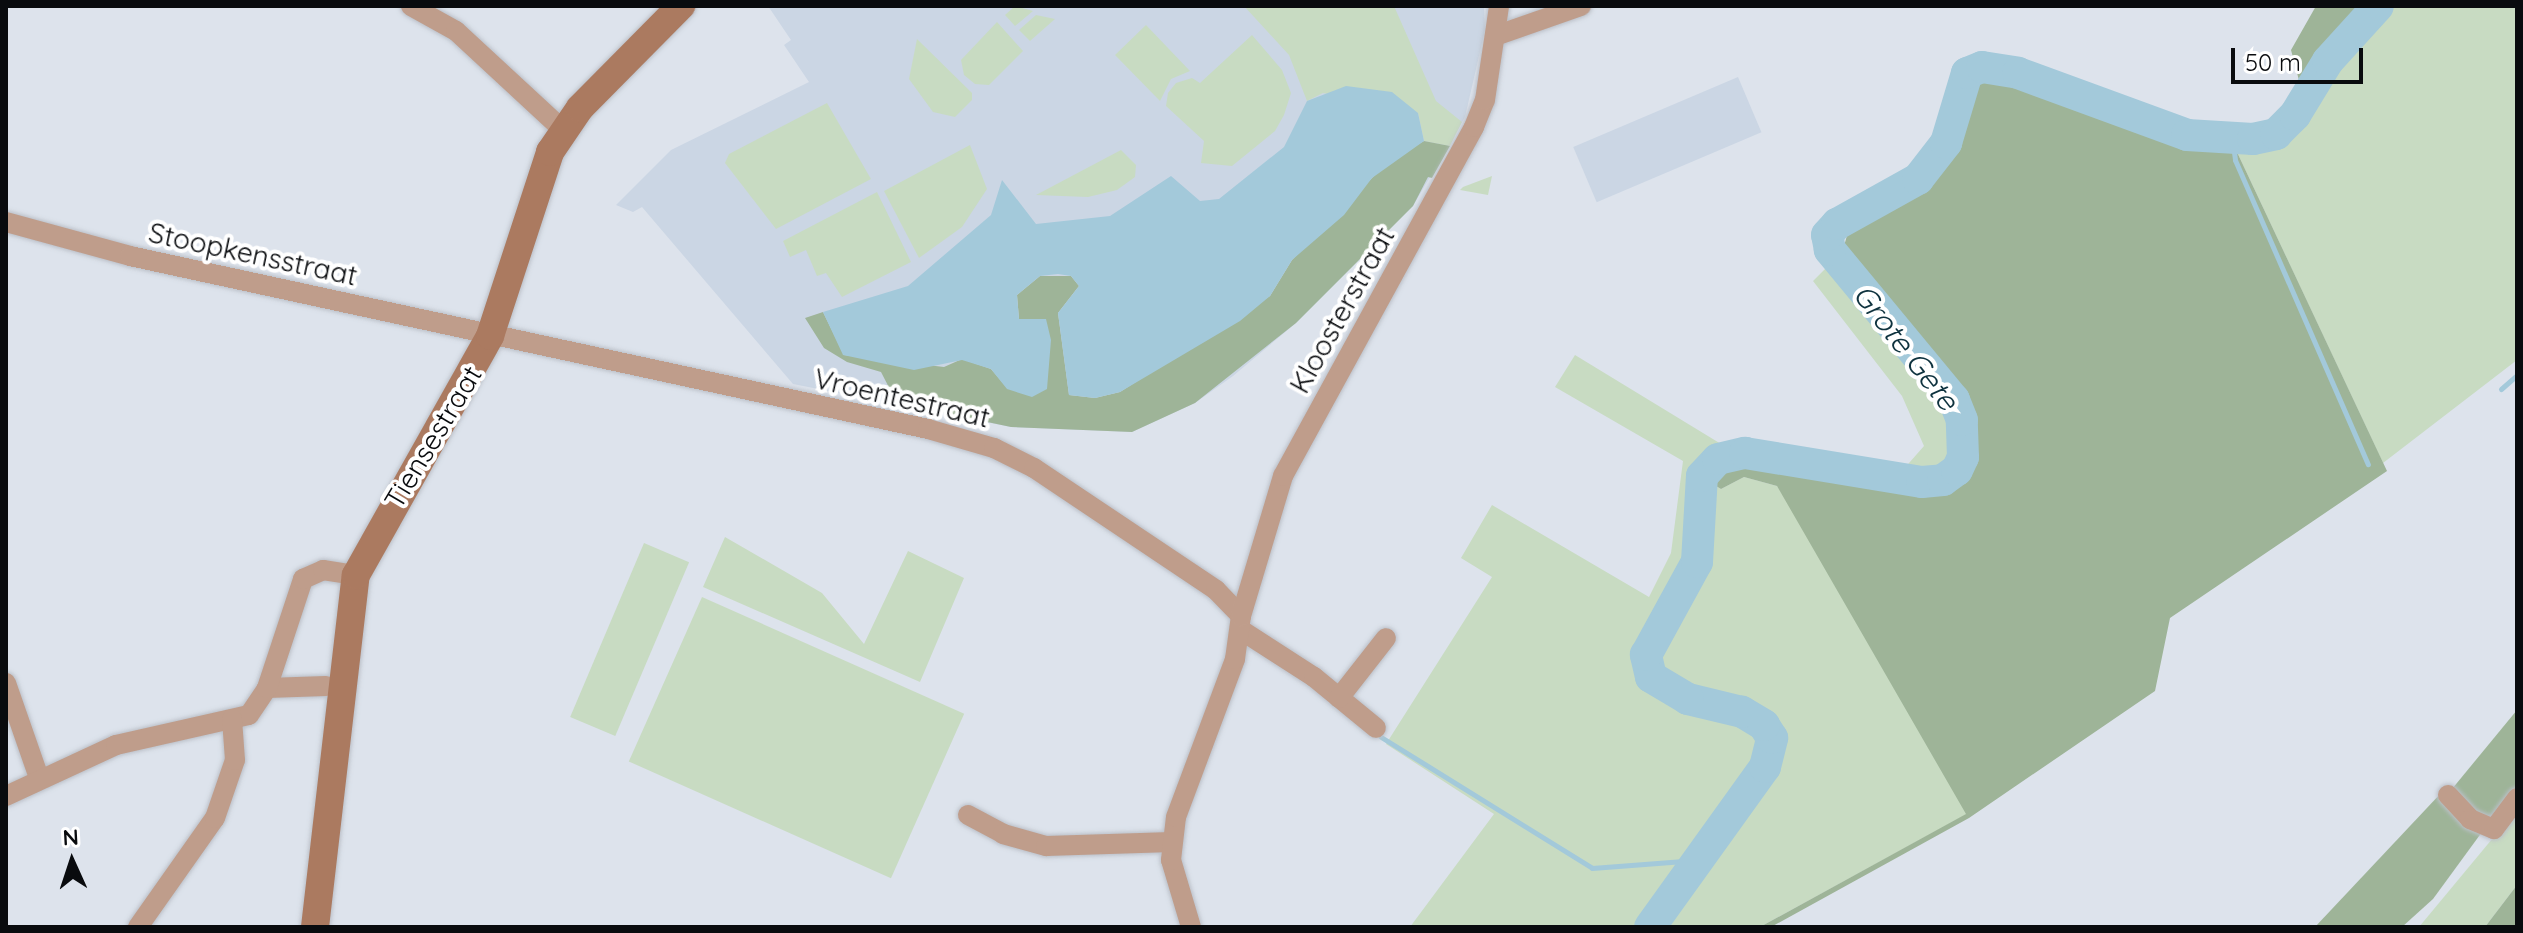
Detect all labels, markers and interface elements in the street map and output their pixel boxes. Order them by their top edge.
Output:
scale bar [2235,32,2367,82]
text: 50 m [2245,47,2301,77]
street label: Stoopkensstraat [146,216,360,292]
street label: Kloosterstraat [1283,221,1401,399]
water label: Grote Gete [1846,277,1966,417]
street label: Tiensestraat [377,360,489,514]
street label: Vroentestraat [811,361,993,435]
north arrow [32,821,112,901]
text: N [62,823,80,851]

